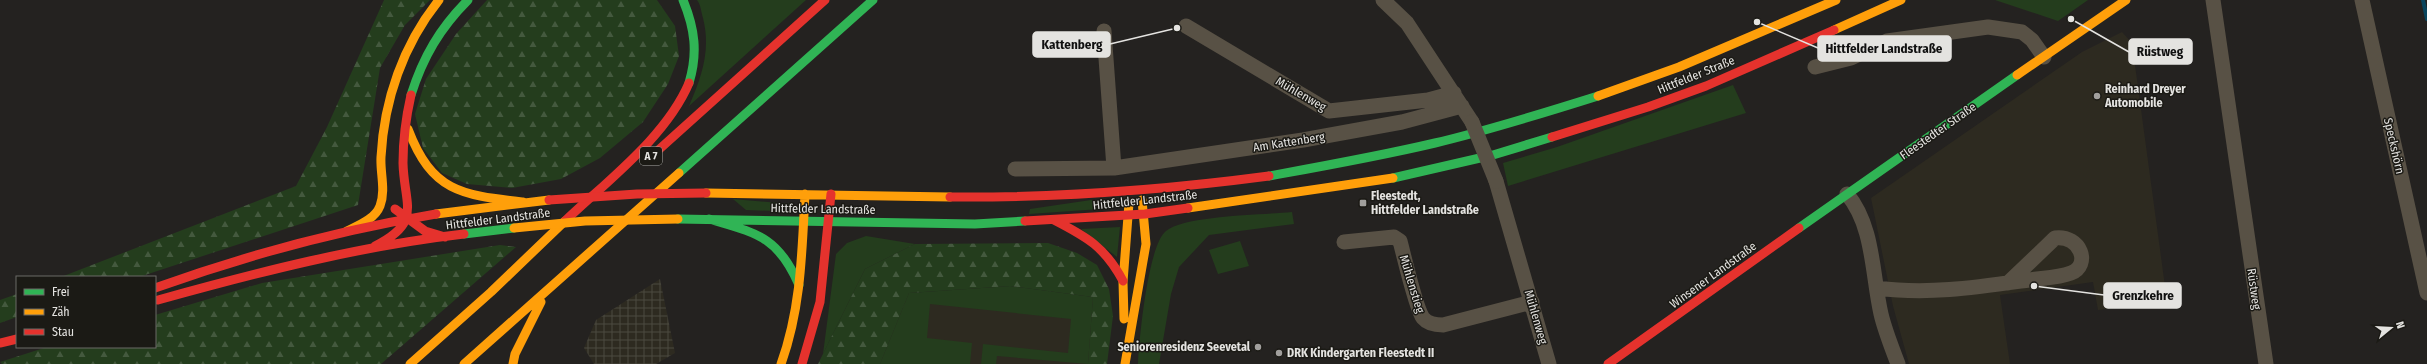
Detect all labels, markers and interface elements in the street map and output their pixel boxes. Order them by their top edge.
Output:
callout: Kattenberg [1033,32,1110,57]
callout: Hittfelder Landstraße [1818,36,1951,61]
text: Kattenberg [1042,37,1103,52]
callout: Rüstweg [2129,39,2192,64]
text: Hittfelder Landstraße [1826,41,1943,56]
text: Rüstweg [2137,44,2184,59]
street label: Hittfelder Straße [1655,53,1737,97]
street label: Mühlenweg [1273,74,1329,114]
place label: Reinhard Dreyer Automobile [2104,82,2186,110]
marker: Reinhard Dreyer Automobile [2092,91,2102,101]
street label: Fleestedter Straße [1897,99,1979,163]
street label: Speckshörn [2381,117,2407,175]
street label: Am Kattenberg [1252,129,1326,155]
road number: A 7 [640,147,662,165]
street label: Hittfelder Landstraße [1092,188,1198,212]
place label: Fleestedt, Hittfelder Landstraße [1371,189,1479,217]
marker: Fleestedt, Hittfelder Landstraße [1358,198,1368,208]
street label: Hittfelder Landstraße [770,201,876,217]
street label: Hittfelder Landstraße [445,206,551,232]
street label: Winsener Landstraße [1667,239,1759,311]
street label: Mühlenstieg [1397,253,1428,315]
street label: Rüstweg [2244,268,2264,311]
legend [16,276,156,348]
callout: Grenzkehre [2104,283,2181,308]
text: Frei [52,285,70,299]
street label: Mühlenweg [1522,288,1551,346]
text: Grenzkehre [2112,288,2174,303]
text: Zäh [52,305,70,319]
north arrow [2371,308,2411,348]
text: N [2393,320,2407,330]
text: Stau [52,325,74,339]
place label: Seniorenresidenz Seevetal [1117,340,1251,354]
marker: Seniorenresidenz Seevetal [1253,342,1263,352]
place label: DRK Kindergarten Fleestedt II [1287,346,1434,360]
marker: DRK Kindergarten Fleestedt II [1274,348,1284,358]

